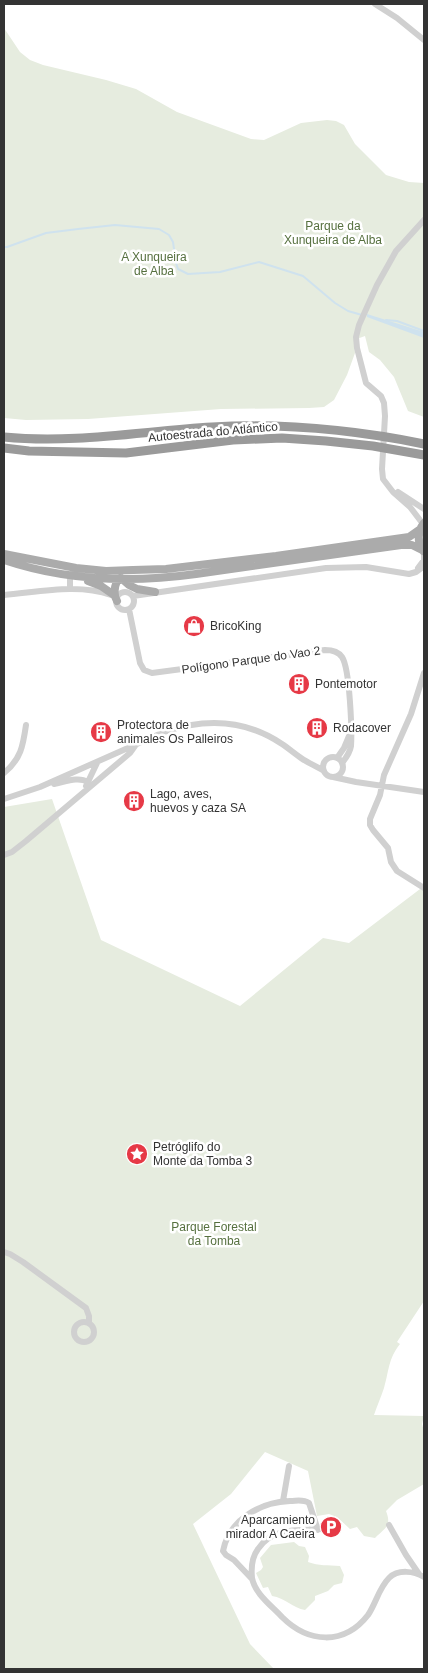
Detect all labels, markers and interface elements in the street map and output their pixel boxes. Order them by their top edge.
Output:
park label: Parque da Xunqueira de Alba [284,219,382,247]
park label: A Xunqueira de Alba [121,250,187,278]
street label: Autoestrada do Atlántico [148,419,279,445]
shop icon: BricoKing [182,614,206,638]
place label: BricoKing [210,619,261,633]
street label: Polígono Parque do Vao 2 [181,643,322,677]
building icon: Pontemotor [287,672,311,696]
place label: Pontemotor [315,677,377,691]
building icon: Rodacover [305,716,329,740]
place label: Protectora de animales Os Palleiros [117,718,233,746]
building icon: Protectora de animales Os Palleiros [89,720,113,744]
place label: Rodacover [333,721,391,735]
place label: Lago, aves, huevos y caza SA [150,787,246,815]
building icon: Lago, aves, huevos y caza SA [122,789,146,813]
place label: Petróglifo do Monte da Tomba 3 [153,1140,253,1168]
place icon: Petróglifo do Monte da Tomba 3 [125,1142,149,1166]
park label: Parque Forestal da Tomba [171,1220,257,1248]
place label: Aparcamiento mirador A Caeira [226,1513,315,1541]
parking icon: Aparcamiento mirador A Caeira [319,1515,343,1539]

